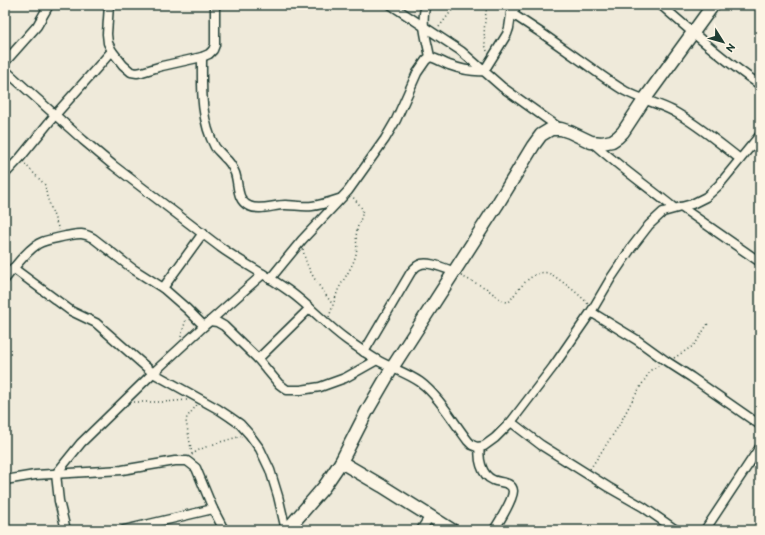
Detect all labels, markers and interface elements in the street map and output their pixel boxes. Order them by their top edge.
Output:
north arrow [703,22,743,62]
text: N [723,41,738,55]

